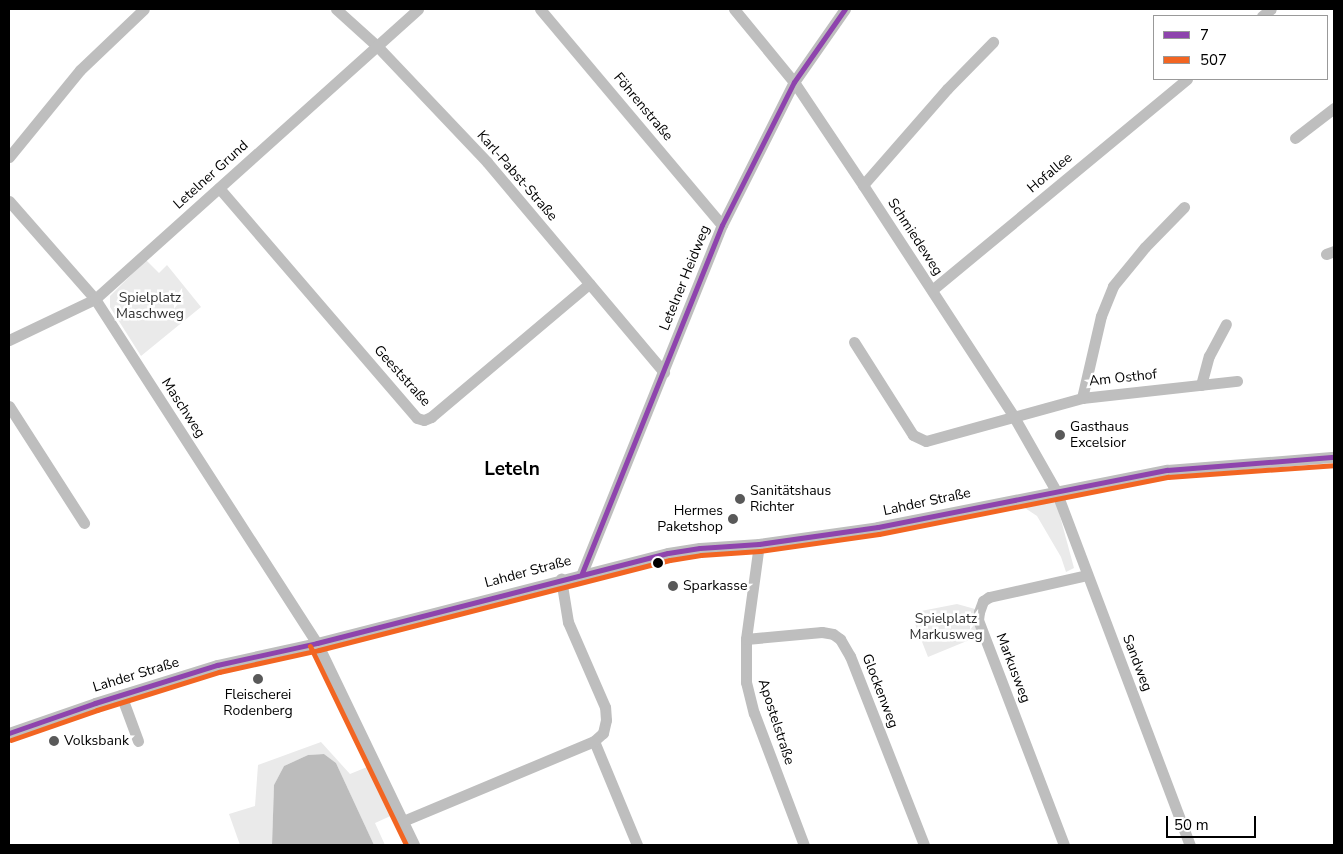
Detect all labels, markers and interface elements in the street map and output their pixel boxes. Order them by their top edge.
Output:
legend [1153,15,1328,80]
text: 7 [1200,25,1209,45]
text: 507 [1200,50,1227,70]
street label: Föhrenstraße [610,70,676,144]
street label: Karl-Pabst-Straße [473,127,561,225]
street label: Letelner Grund [170,137,252,213]
street label: Hofallee [1024,149,1076,197]
street label: Schmiedeweg [884,195,946,279]
street label: Letelner Heidweg [656,223,714,333]
park label: Spielplatz Maschweg [116,290,184,322]
street label: Geeststraße [370,342,434,410]
street label: Am Osthof [1088,366,1158,390]
street label: Maschweg [157,375,209,441]
place label: Gasthaus Excelsior [1070,419,1129,452]
marker: Gasthaus Excelsior [1054,429,1066,441]
district label: Leteln [484,459,540,481]
place label: Sanitätshaus Richter [750,483,831,516]
street label: Lahder Straße [882,485,972,519]
marker: Sanitätshaus Richter [734,493,746,505]
place label: Hermes Paketshop [657,503,723,536]
marker: Hermes Paketshop [727,513,739,525]
street label: Lahder Straße [483,552,573,592]
unlabelled marker [653,558,663,568]
place label: Sparkasse [683,578,747,594]
marker: Sparkasse [667,580,679,592]
park label: Spielplatz Markusweg [909,611,983,644]
street label: Markusweg [992,631,1034,705]
street label: Sandweg [1119,632,1155,694]
street label: Glockenweg [858,652,902,730]
street label: Lahder Straße [91,654,181,696]
marker: Fleischerei Rodenberg [252,673,264,685]
street label: Apostelstraße [754,677,798,767]
place label: Fleischerei Rodenberg [223,687,293,720]
place label: Volksbank [64,733,129,749]
marker: Volksbank [48,735,60,747]
scale bar [1168,806,1258,838]
text: 50 m [1174,815,1209,835]

